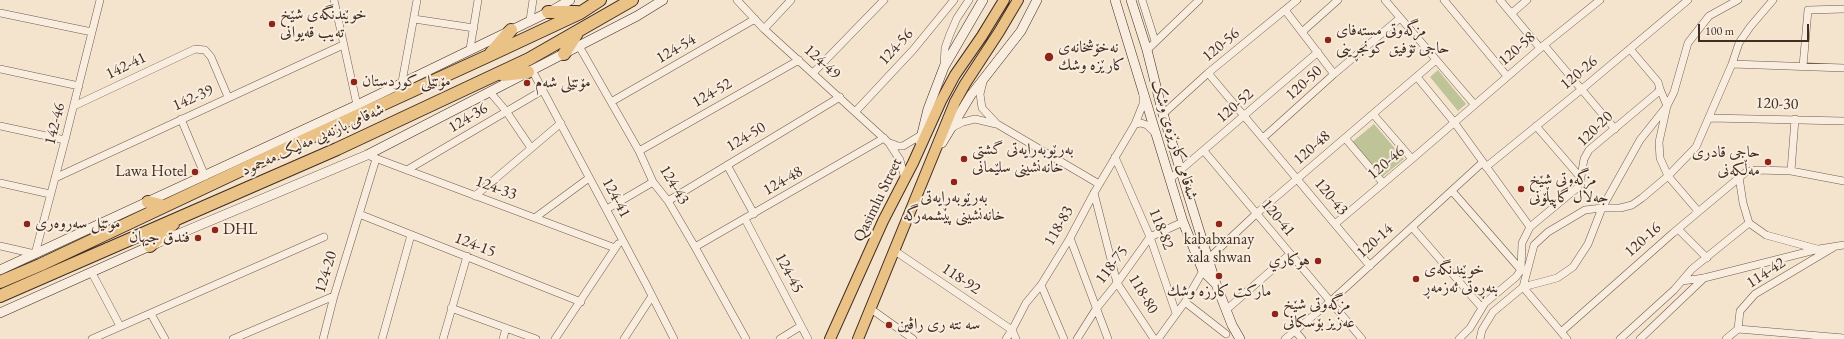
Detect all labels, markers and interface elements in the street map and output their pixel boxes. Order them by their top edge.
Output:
place label: خوێندنگەی شێخ تەیب قەیوانی [280,5,367,43]
scale bar [1700,16,1811,42]
marker: خوێندنگەی شێخ تەیب قەیوانی [267,19,277,29]
place label: مزگەوتی مستەفاى حاجى تۆفيق کونجڕینی [1336,21,1450,59]
text: 100 m [1705,23,1734,39]
street label: 120-56 [1198,24,1244,66]
street label: 124-56 [875,25,917,69]
street label: 120-58 [1495,28,1539,70]
street label: 124-54 [653,30,699,68]
marker: مزگەوتی مستەفاى حاجى تۆفيق کونجڕینی [1323,35,1333,45]
place label: نەخۆشخانەی کارێزە وشك [1058,38,1125,76]
street label: 124-49 [800,41,844,83]
street label: 142-41 [103,48,149,84]
marker: نەخۆشخانەی کارێزە وشك [1043,51,1055,63]
street label: 120-26 [1556,52,1602,94]
street label: 120-50 [1282,62,1326,104]
place label: مۆتێلی کوردستان [362,72,451,92]
place label: مۆتێلی شەم [535,73,591,93]
street label: 124-52 [689,74,735,112]
marker: مۆتێلی کوردستان [349,77,359,87]
street label: شەقامی کارێزەی وشک [1147,77,1201,203]
marker: مۆتێلی شەم [522,78,532,88]
street label: 142-39 [170,81,216,115]
street label: 120-52 [1213,85,1257,127]
street label: 120-30 [1755,94,1799,114]
street label: 124-36 [445,99,491,137]
street label: شەقامی بازنەیی مەلیک مەحمود [238,100,388,180]
street label: 142-46 [41,101,69,147]
street label: 120-20 [1573,107,1617,151]
street label: 124-50 [723,118,769,156]
street label: 120-48 [1290,127,1334,169]
place label: بەرێوبەرایەتی گشتی خانەنشینی سلێمانی [972,140,1074,178]
street label: 120-46 [1363,142,1409,184]
place label: حاجی قادری مەڵکەنی [1692,143,1760,181]
marker: بەرێوبەرایەتی گشتی خانەنشینی سلێمانی [959,154,969,164]
street label: Qasimlu Street [849,155,907,245]
marker: حاجی قادری مەڵکەنی [1763,157,1773,167]
place label: Lawa Hotel [115,162,187,182]
street label: 124-43 [655,162,693,208]
street label: 124-48 [760,162,806,200]
marker: Lawa Hotel [190,167,200,177]
place label: مزگەوتی شێخ جەلال گاپیڵۆنی [1529,170,1609,208]
street label: 124-33 [473,172,519,204]
street label: 120-43 [1310,174,1352,220]
street label: 124-41 [597,175,635,221]
marker: بەرێوبەرایەتی خانەنشینی پێشمەرگە [949,177,959,187]
marker: مزگەوتی شێخ جەلال گاپیڵۆنی [1516,184,1526,194]
place label: بەرێوبەرایەتی خانەنشینی پێشمەرگە [903,188,1005,226]
street label: 120-41 [1257,195,1299,241]
street label: 118-83 [1040,203,1078,249]
street label: 118-82 [1144,206,1178,252]
place label: موتێل سەروەری [35,214,120,234]
marker: موتێل سەروەری [22,219,32,229]
marker: kababxanay xala shwan [1214,219,1224,229]
street label: 120-16 [1621,219,1665,261]
place label: DHL [223,220,257,240]
street label: 120-14 [1353,220,1397,262]
marker: DHL [210,225,220,235]
place label: فندق جيهان [129,228,190,248]
street label: 124-15 [452,228,498,262]
place label: kababxanay xala shwan [1184,230,1254,268]
marker: فندق جيهان [193,233,203,243]
street label: 118-75 [1091,242,1133,288]
street label: 124-20 [311,249,341,295]
street label: 124-45 [770,250,808,296]
place label: هوكاري [1269,251,1310,271]
street label: 114-42 [1743,253,1789,293]
marker: هوكاري [1313,256,1323,266]
street label: 118-92 [938,259,984,299]
place label: خوێندنگەی بنەڕەتی ئەزمەڕ [1424,260,1498,298]
street label: 118-80 [1124,271,1162,317]
marker: ماركت كارزه وشك [1214,271,1224,281]
marker: خوێندنگەی بنەڕەتی ئەزمەڕ [1411,274,1421,284]
place label: ماركت كارزه وشك [1167,282,1271,302]
place label: مزگەوتی شێخ عەزیز بۆسکانی [1283,295,1355,333]
marker: مزگەوتی شێخ عەزیز بۆسکانی [1270,309,1280,319]
place label: سه نته رى راڤين [897,315,980,335]
marker: سه نته رى راڤين [884,320,894,330]

